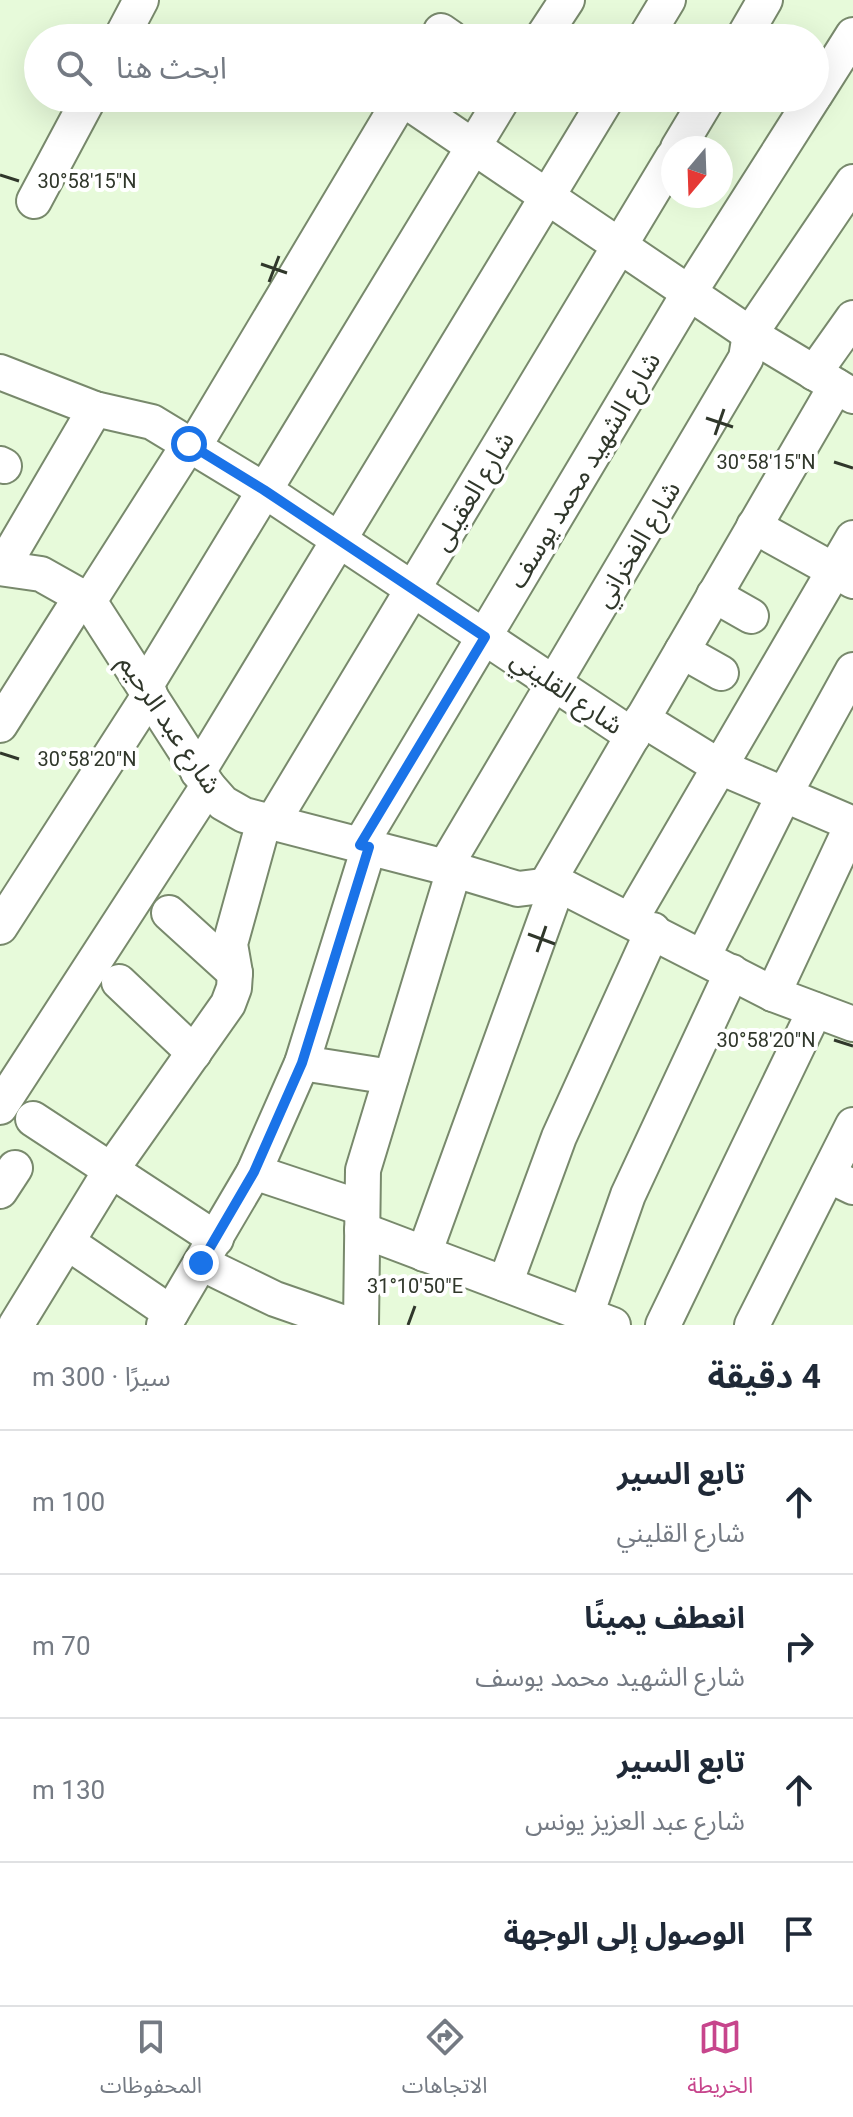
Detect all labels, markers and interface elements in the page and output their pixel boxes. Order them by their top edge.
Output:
search box [24,24,829,112]
icon: search [52,46,96,90]
text: ابحث هنا [116,50,227,85]
north arrow [661,136,733,208]
text: 30°58'15"N [37,169,137,193]
street label: شارع الشهيد محمد يوسف [502,347,670,595]
route start [171,426,207,462]
street label: شارع العقيلى [426,426,524,558]
text: 30°58'15"N [716,450,816,474]
street label: شارع الفخراني [588,476,691,615]
street label: شارع القليني [503,644,629,745]
street label: شارع عبد الرحيم [108,649,228,802]
text: 30°58'20"N [37,747,137,771]
text: 30°58'20"N [716,1028,816,1052]
route end [183,1245,219,1281]
text: 31°10'50"E [367,1274,463,1298]
text: 4 دقيقة [707,1356,821,1396]
text: سيرًا · 300 m [32,1362,171,1392]
text: تابع السير [617,1456,745,1491]
icon: ahead [777,1480,821,1524]
text: 100 m [32,1487,105,1517]
text: شارع القليني [617,1518,745,1548]
text: انعطف يمينًا [584,1600,745,1635]
icon: right [777,1624,821,1668]
text: 70 m [32,1631,91,1661]
text: شارع الشهيد محمد يوسف [475,1662,745,1692]
text: تابع السير [617,1744,745,1779]
icon: ahead [777,1768,821,1812]
text: 130 m [32,1775,105,1805]
text: شارع عبد العزيز يونس [525,1806,745,1836]
icon: arrive [777,1912,821,1956]
text: الوصول إلى الوجهة [504,1916,745,1951]
tab: المحفوظات [100,2015,202,2109]
tab: الاتجاهات [402,2015,488,2109]
tab: الخريطة [687,2015,753,2109]

